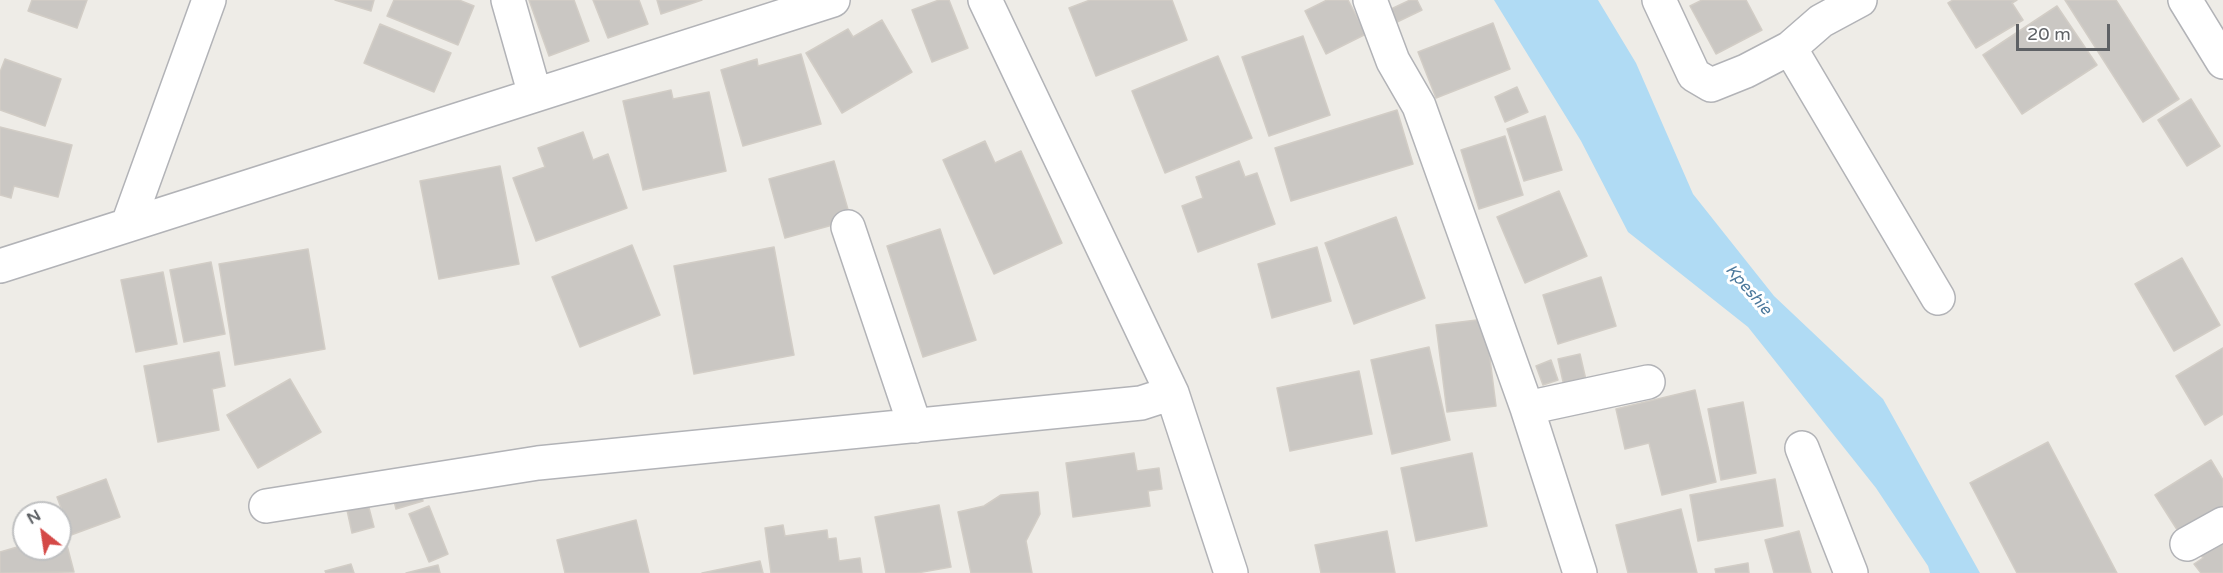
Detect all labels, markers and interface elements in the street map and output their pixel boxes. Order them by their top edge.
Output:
scale bar [2019,12,2114,50]
text: 20 m [2027,23,2071,45]
water label: Kpeshie [1721,261,1775,319]
north arrow [12,501,72,561]
text: N [23,505,45,529]

